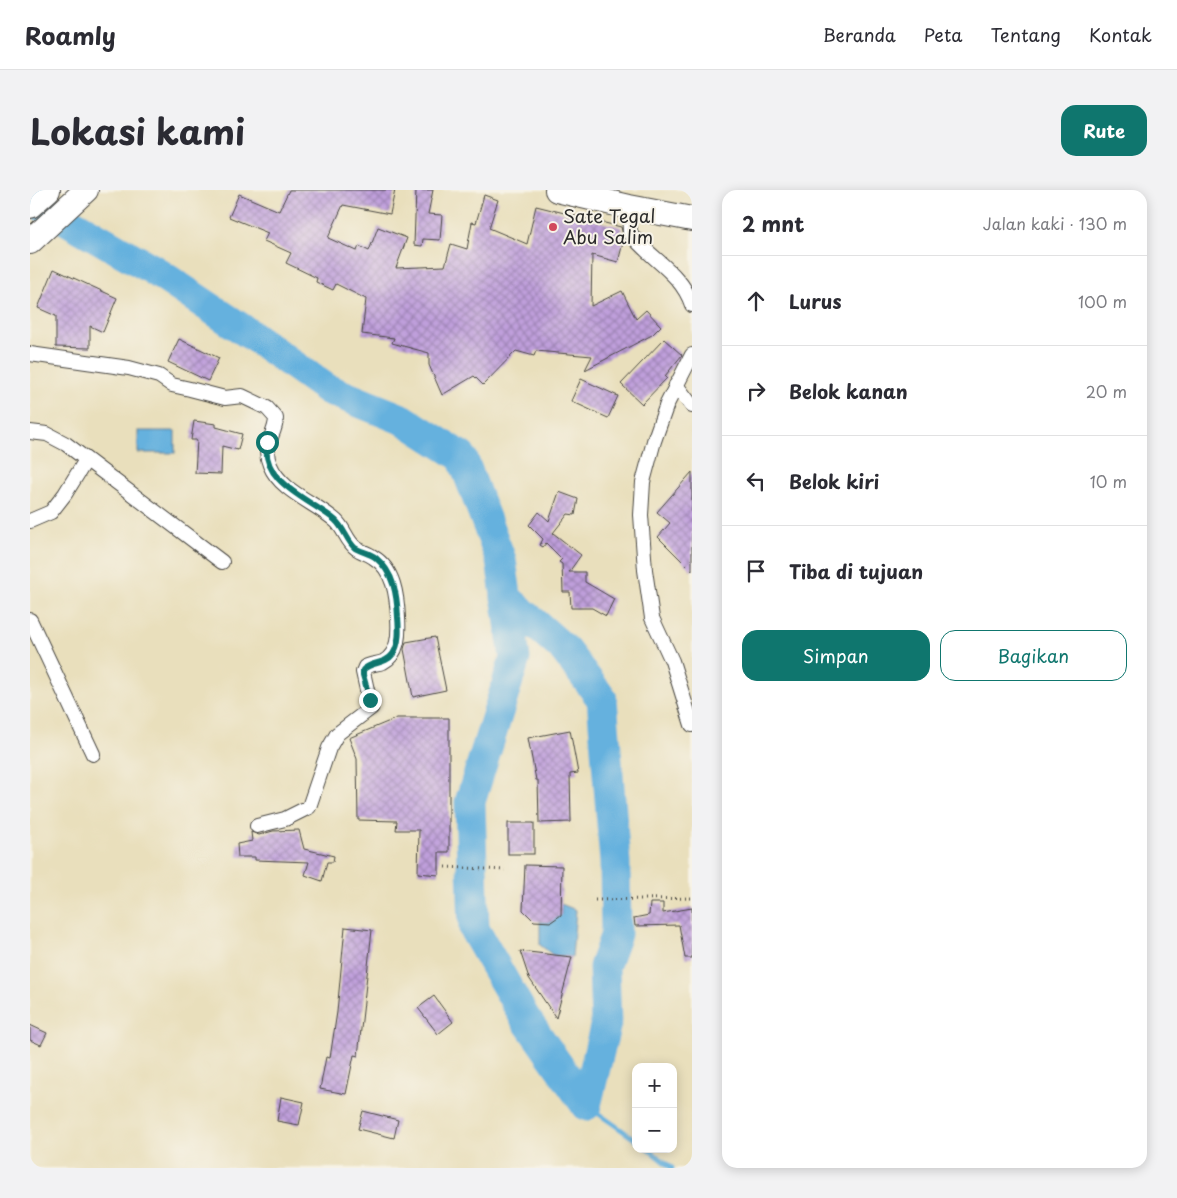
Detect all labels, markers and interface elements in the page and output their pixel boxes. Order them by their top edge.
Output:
text: Roamly [25,17,116,53]
text: Beranda [823,21,896,48]
text: Peta [924,21,962,48]
text: Tentang [990,21,1061,48]
text: Kontak [1089,21,1152,48]
text: Lokasi kami [30,104,245,157]
button: Rute [1061,105,1147,156]
place label: Sate Tegal Abu Salim [563,202,655,250]
text: 2 mnt [742,207,804,239]
text: Jalan kaki · 130 m [983,211,1127,235]
marker: Sate Tegal Abu Salim [547,221,559,233]
icon: ahead [742,287,770,315]
text: Lurus [789,287,842,315]
text: 100 m [1078,289,1127,313]
icon: right [742,377,770,405]
text: Belok kanan [789,377,908,405]
text: 20 m [1086,379,1127,403]
route start [256,431,279,454]
icon: left [742,467,770,495]
text: Belok kiri [789,467,879,495]
text: 10 m [1090,469,1127,493]
icon: arrive [742,557,770,585]
text: Tiba di tujuan [789,557,923,585]
button: Simpan [742,630,930,681]
button: Bagikan [940,630,1127,681]
route end [359,689,382,712]
map controls [632,1063,677,1153]
button: + [632,1063,677,1108]
button: − [632,1108,677,1153]

